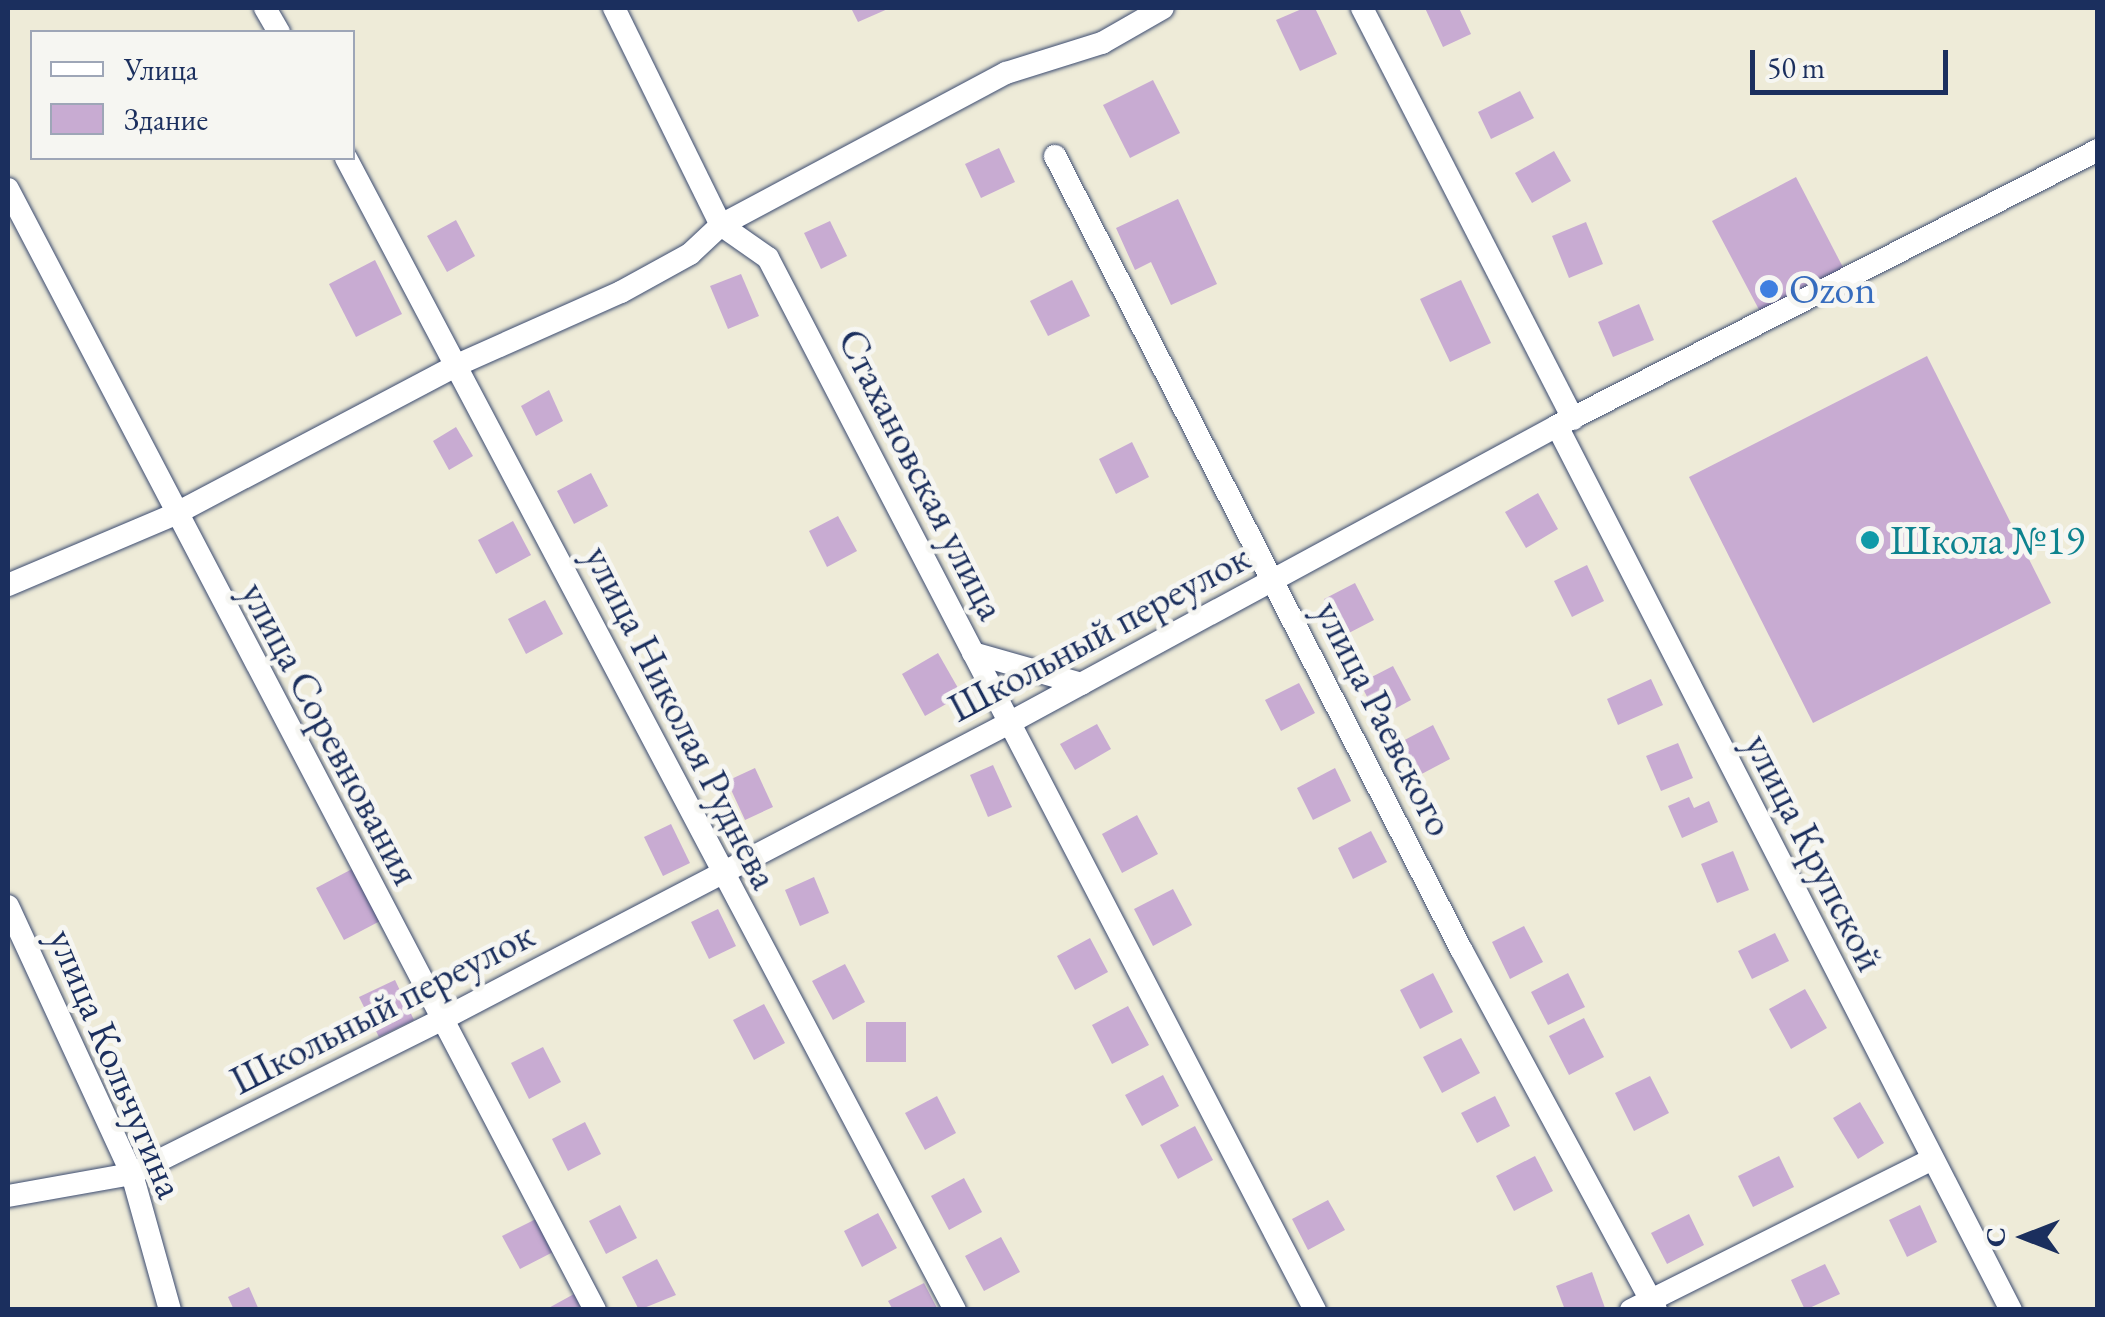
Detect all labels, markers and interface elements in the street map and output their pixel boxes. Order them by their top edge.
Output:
legend [30,30,355,160]
scale bar [1755,30,1952,92]
text: 50 m [1767,48,1825,87]
text: Улица [124,50,198,89]
text: Здание [124,100,208,139]
place label: Ozon [1789,265,1876,313]
marker: Ozon [1758,278,1780,300]
street label: Стахановская улица [828,320,1016,628]
place label: Школа №19 [1890,516,2085,564]
marker: Школа №19 [1859,529,1881,551]
street label: Школьный переулок [940,532,1258,732]
street label: улица Николая Руднева [575,537,789,897]
street label: улица Соревнования [231,573,431,893]
street label: улица Раевского [1305,592,1465,844]
street label: улица Крупской [1735,725,1895,979]
street label: Школьный переулок [222,910,542,1104]
street label: улица Кольчугина [39,921,195,1205]
north arrow [1975,1187,2075,1287]
text: С [1977,1227,2013,1247]

